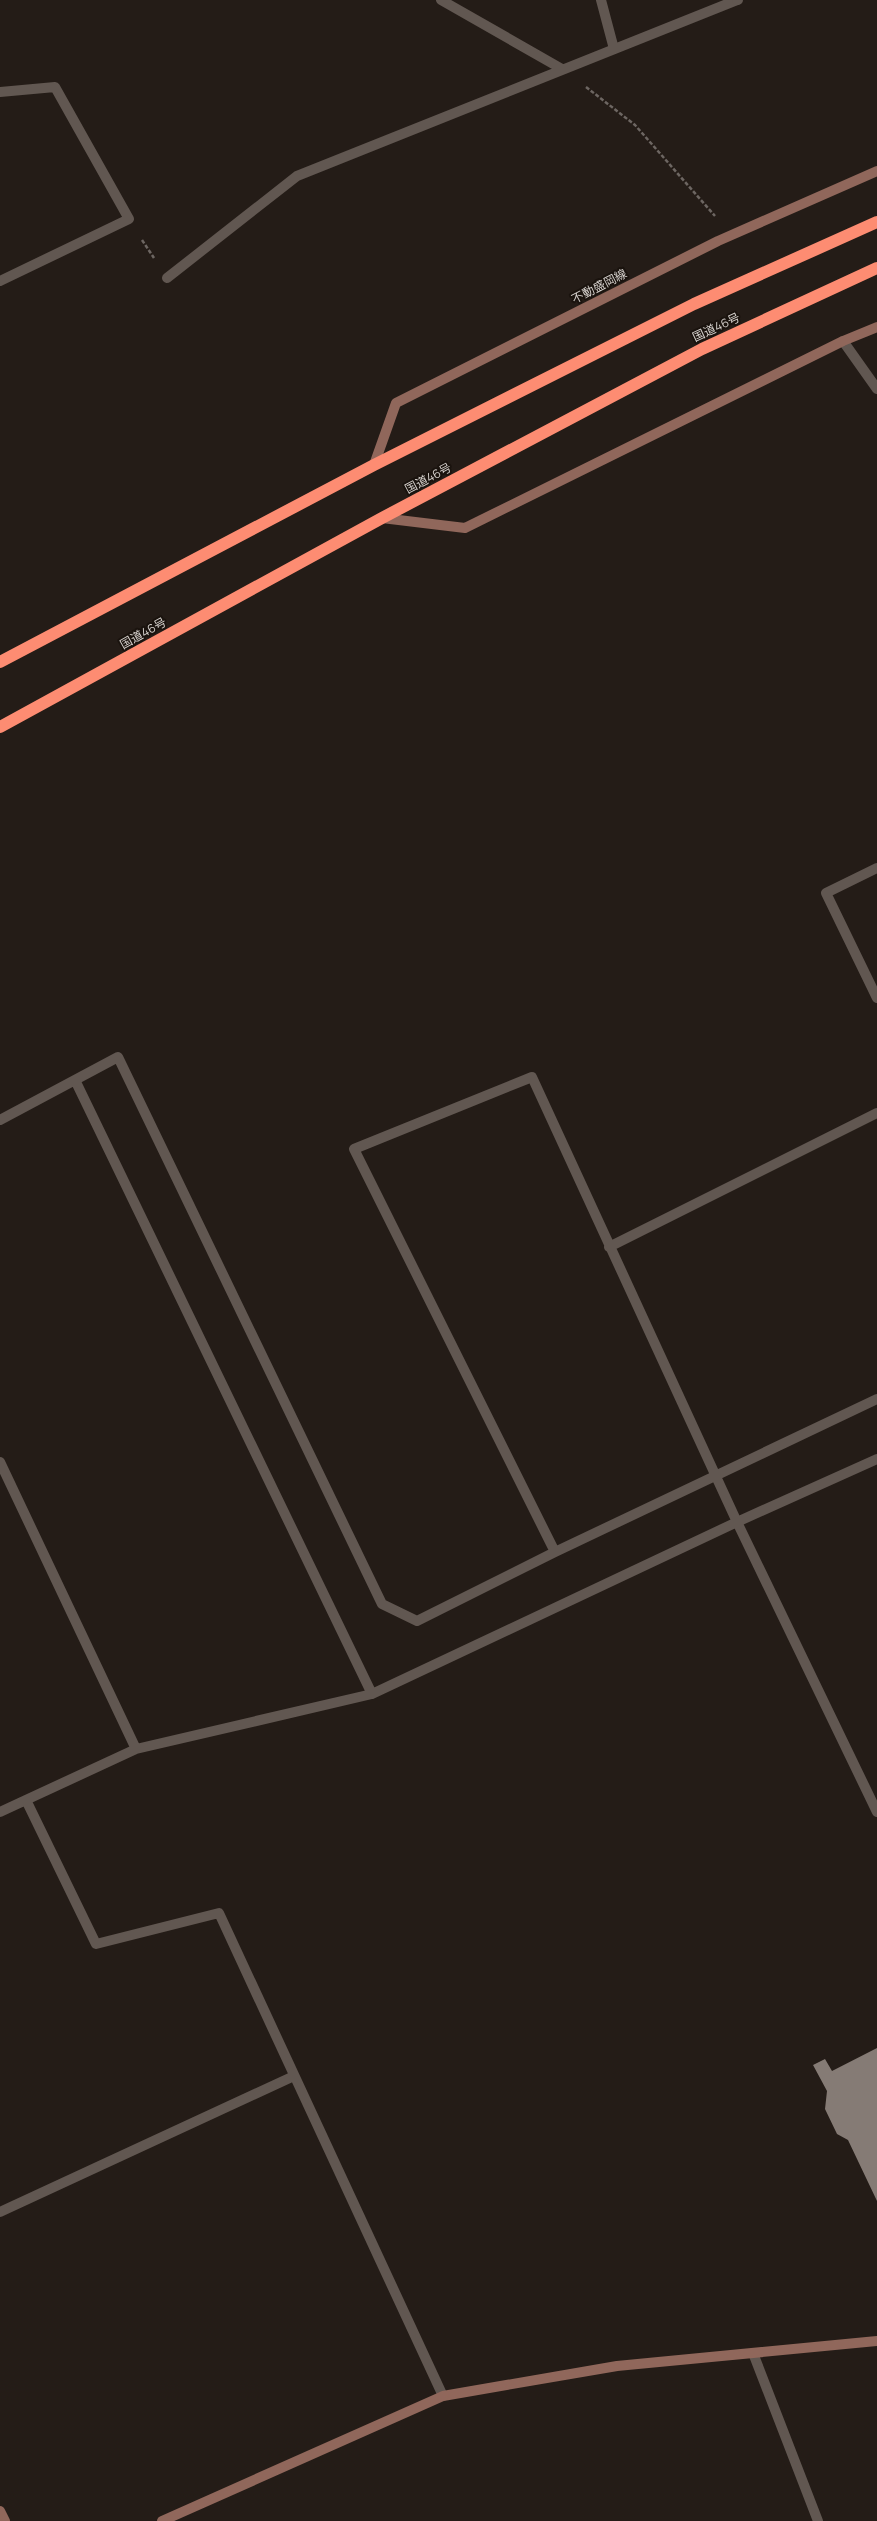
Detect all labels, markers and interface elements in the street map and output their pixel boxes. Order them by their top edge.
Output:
street label: 不動盛岡線 [568,265,630,307]
street label: 国道46号 [690,309,742,345]
street label: 国道46号 [402,459,454,497]
street label: 国道46号 [117,613,169,653]

